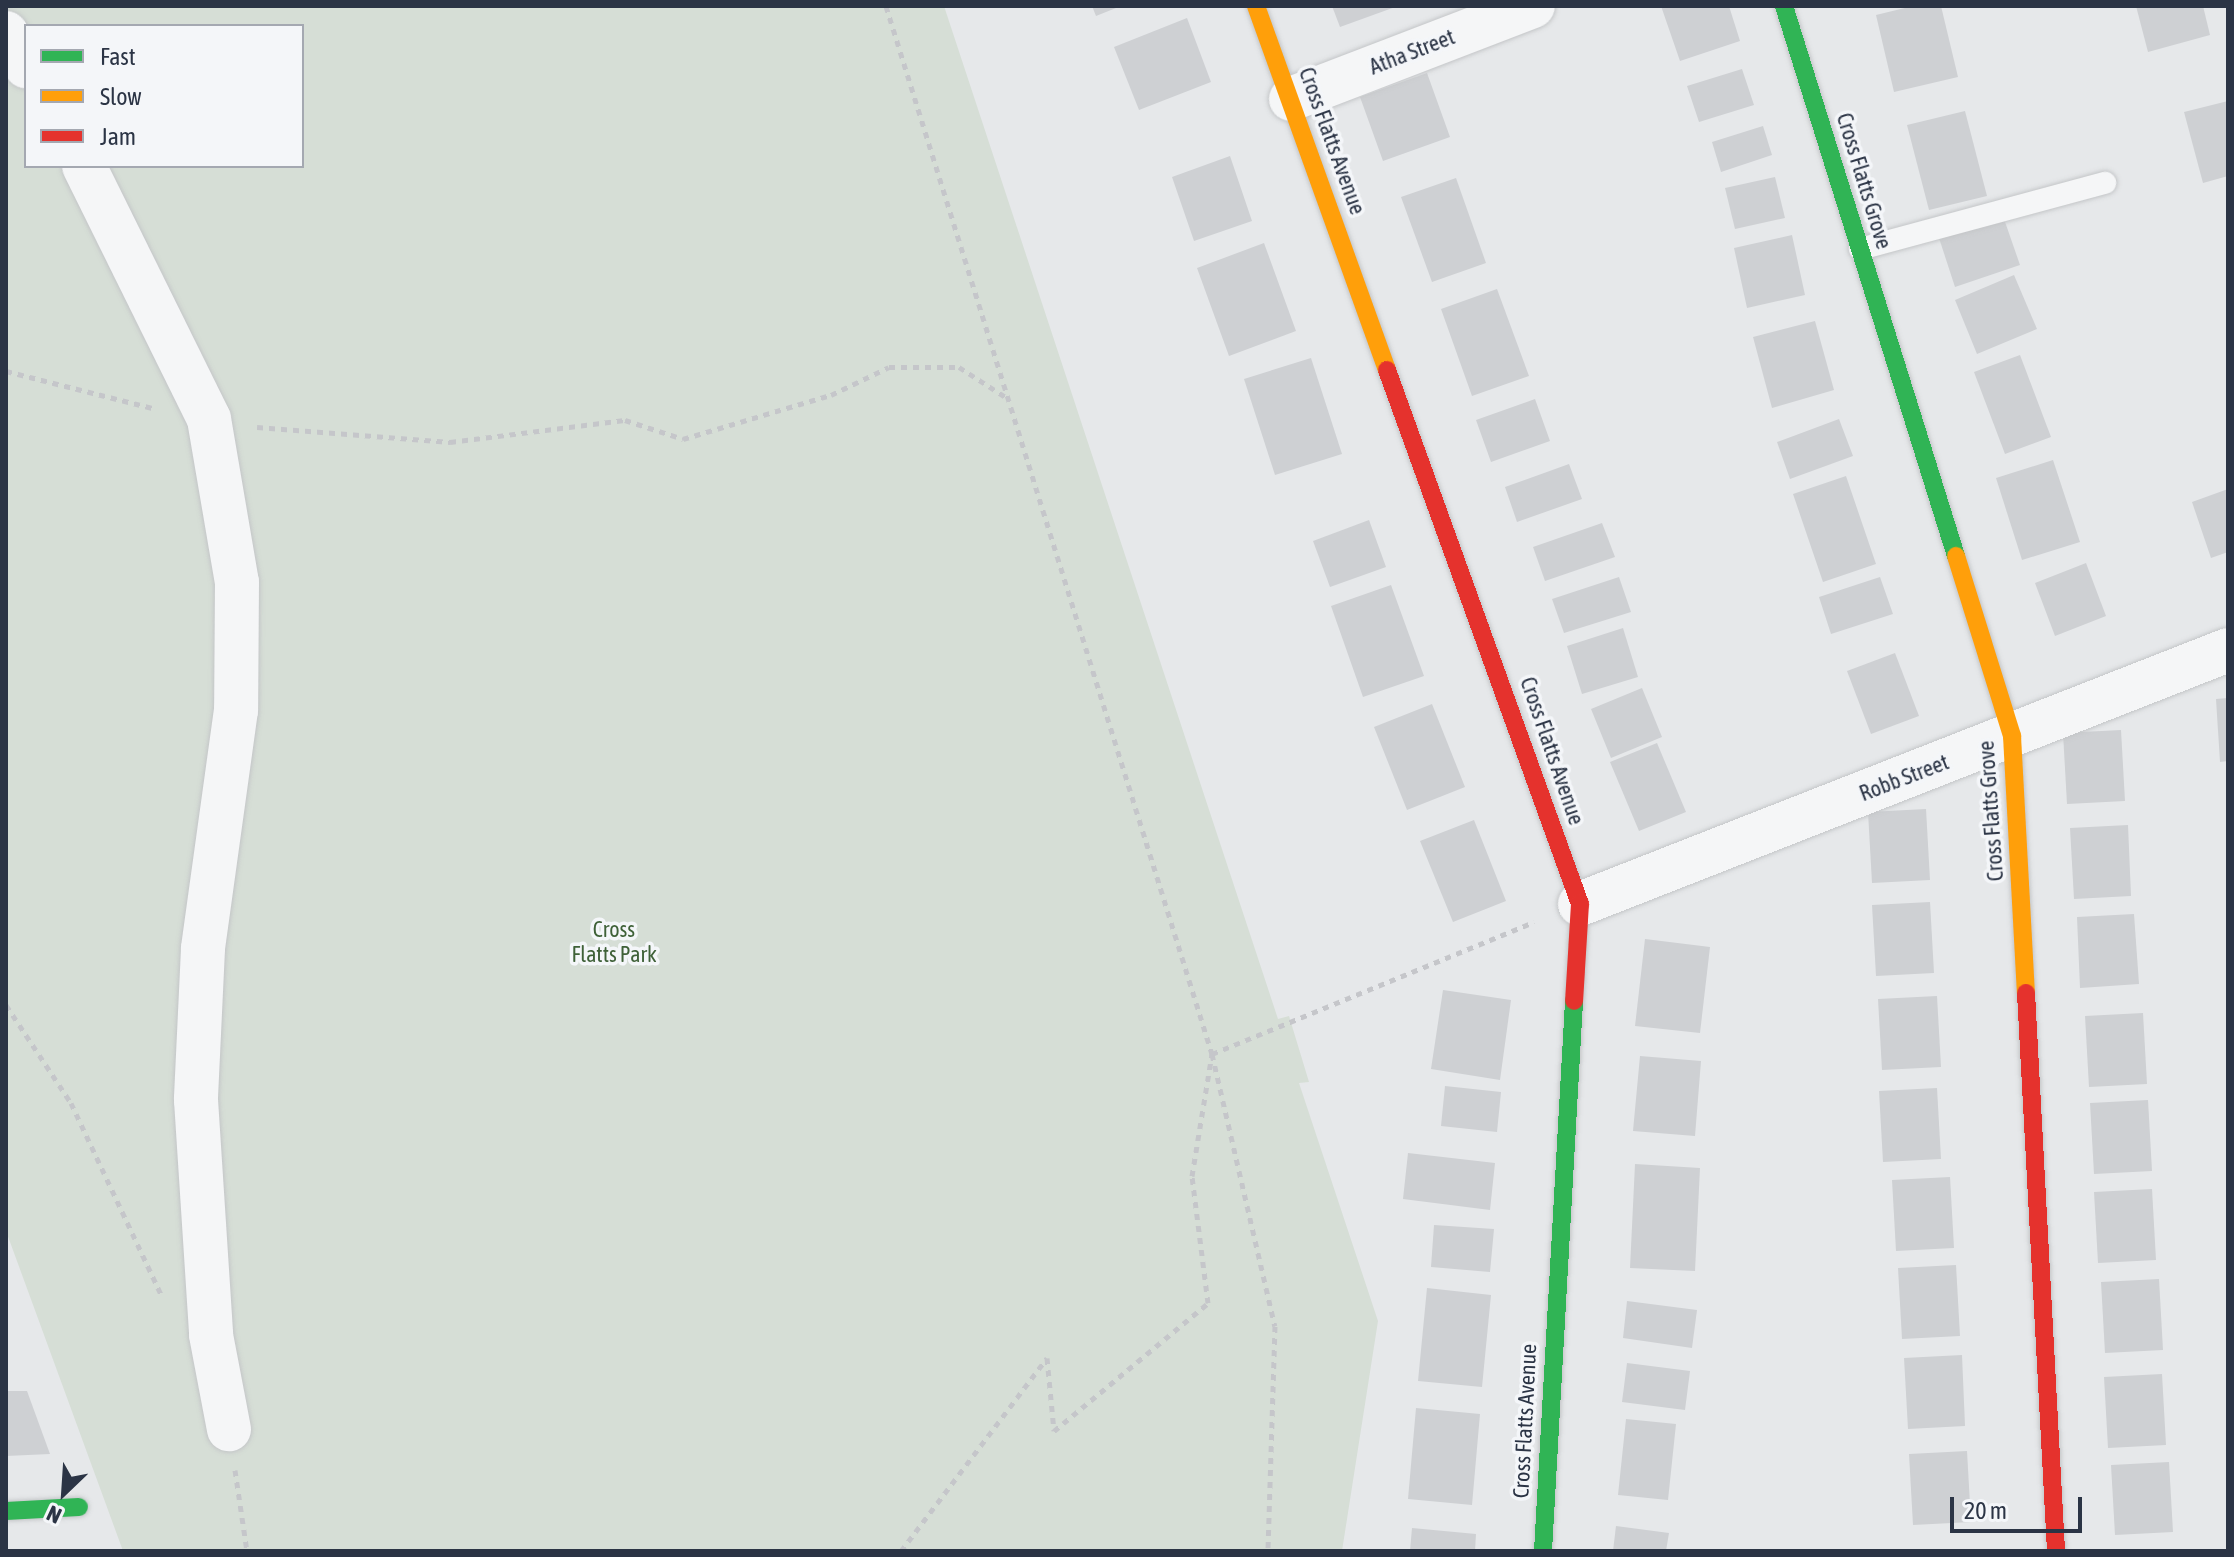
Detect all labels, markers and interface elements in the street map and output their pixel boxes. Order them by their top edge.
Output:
legend [24,24,304,168]
street label: Atha Street [1366,24,1458,80]
text: Fast [100,43,136,70]
street label: Cross Flatts Avenue [1293,64,1371,218]
text: Slow [100,83,142,110]
street label: Cross Flatts Grove [1831,110,1897,252]
text: Jam [100,123,136,150]
street label: Cross Flatts Avenue [1514,674,1590,828]
street label: Cross Flatts Grove [1973,740,2009,882]
street label: Robb Street [1856,749,1952,807]
park label: Cross Flatts Park [571,916,657,968]
street label: Cross Flatts Avenue [1508,1343,1542,1499]
north arrow [24,1453,104,1533]
scale bar [1954,1481,2086,1531]
text: 20 m [1964,1497,2007,1524]
text: N [42,1500,65,1529]

